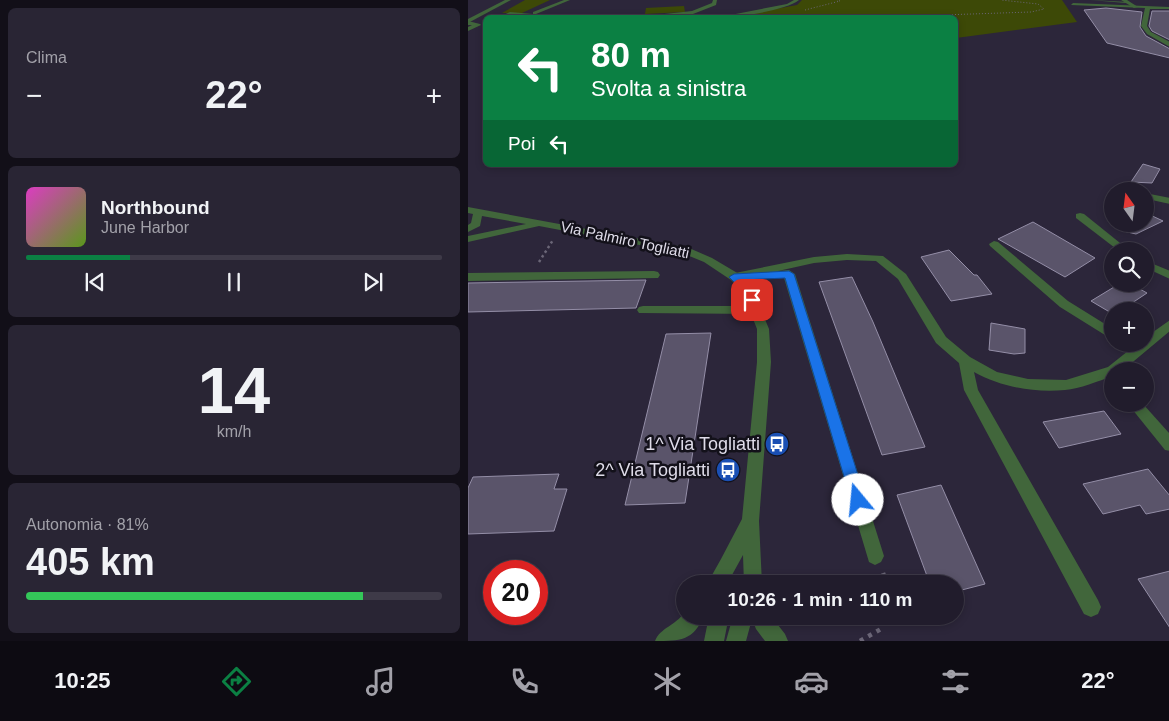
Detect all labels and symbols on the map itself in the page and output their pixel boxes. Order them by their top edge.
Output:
north arrow [1104,182,1154,232]
street label: Via Palmiro Togliatti [559,218,691,261]
pin [731,279,773,321]
bus stop icon: 1^ Via Togliatti [764,431,790,457]
place label: 1^ Via Togliatti [645,434,760,454]
bus stop icon: 2^ Via Togliatti [715,457,741,483]
place label: 2^ Via Togliatti [595,460,710,480]
position arrow [831,473,883,525]
speed limit sign: 20 [483,560,548,625]

